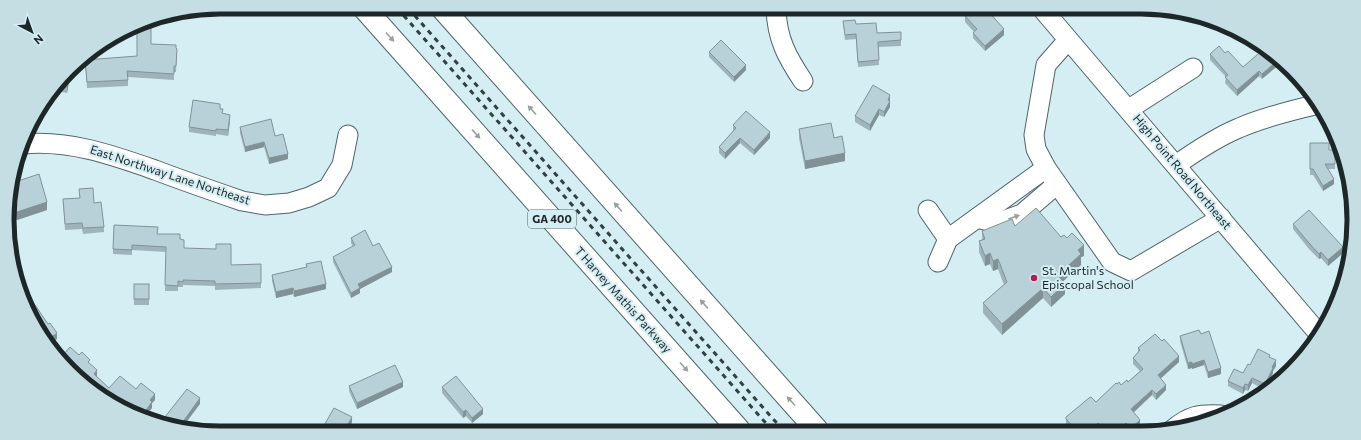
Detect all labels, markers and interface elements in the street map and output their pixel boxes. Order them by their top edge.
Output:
north arrow [12,12,52,52]
text: N [32,32,46,48]
one-way arrow [386,32,395,42]
one-way arrow [528,105,537,114]
street label: High Point Road Northeast [1131,111,1235,232]
one-way arrow [472,129,481,139]
street label: East Northway Lane Northeast [89,142,252,207]
one-way arrow [614,202,623,212]
road number: GA 400 [528,210,576,228]
one-way arrow [1009,214,1021,220]
street label: T Harvey Mathis Parkway [572,243,675,355]
place label: St. Martin's Episcopal School [1042,263,1134,291]
marker: St. Martin's Episcopal School [1029,273,1039,283]
one-way arrow [700,299,709,309]
one-way arrow [679,362,688,373]
one-way arrow [786,396,795,406]

